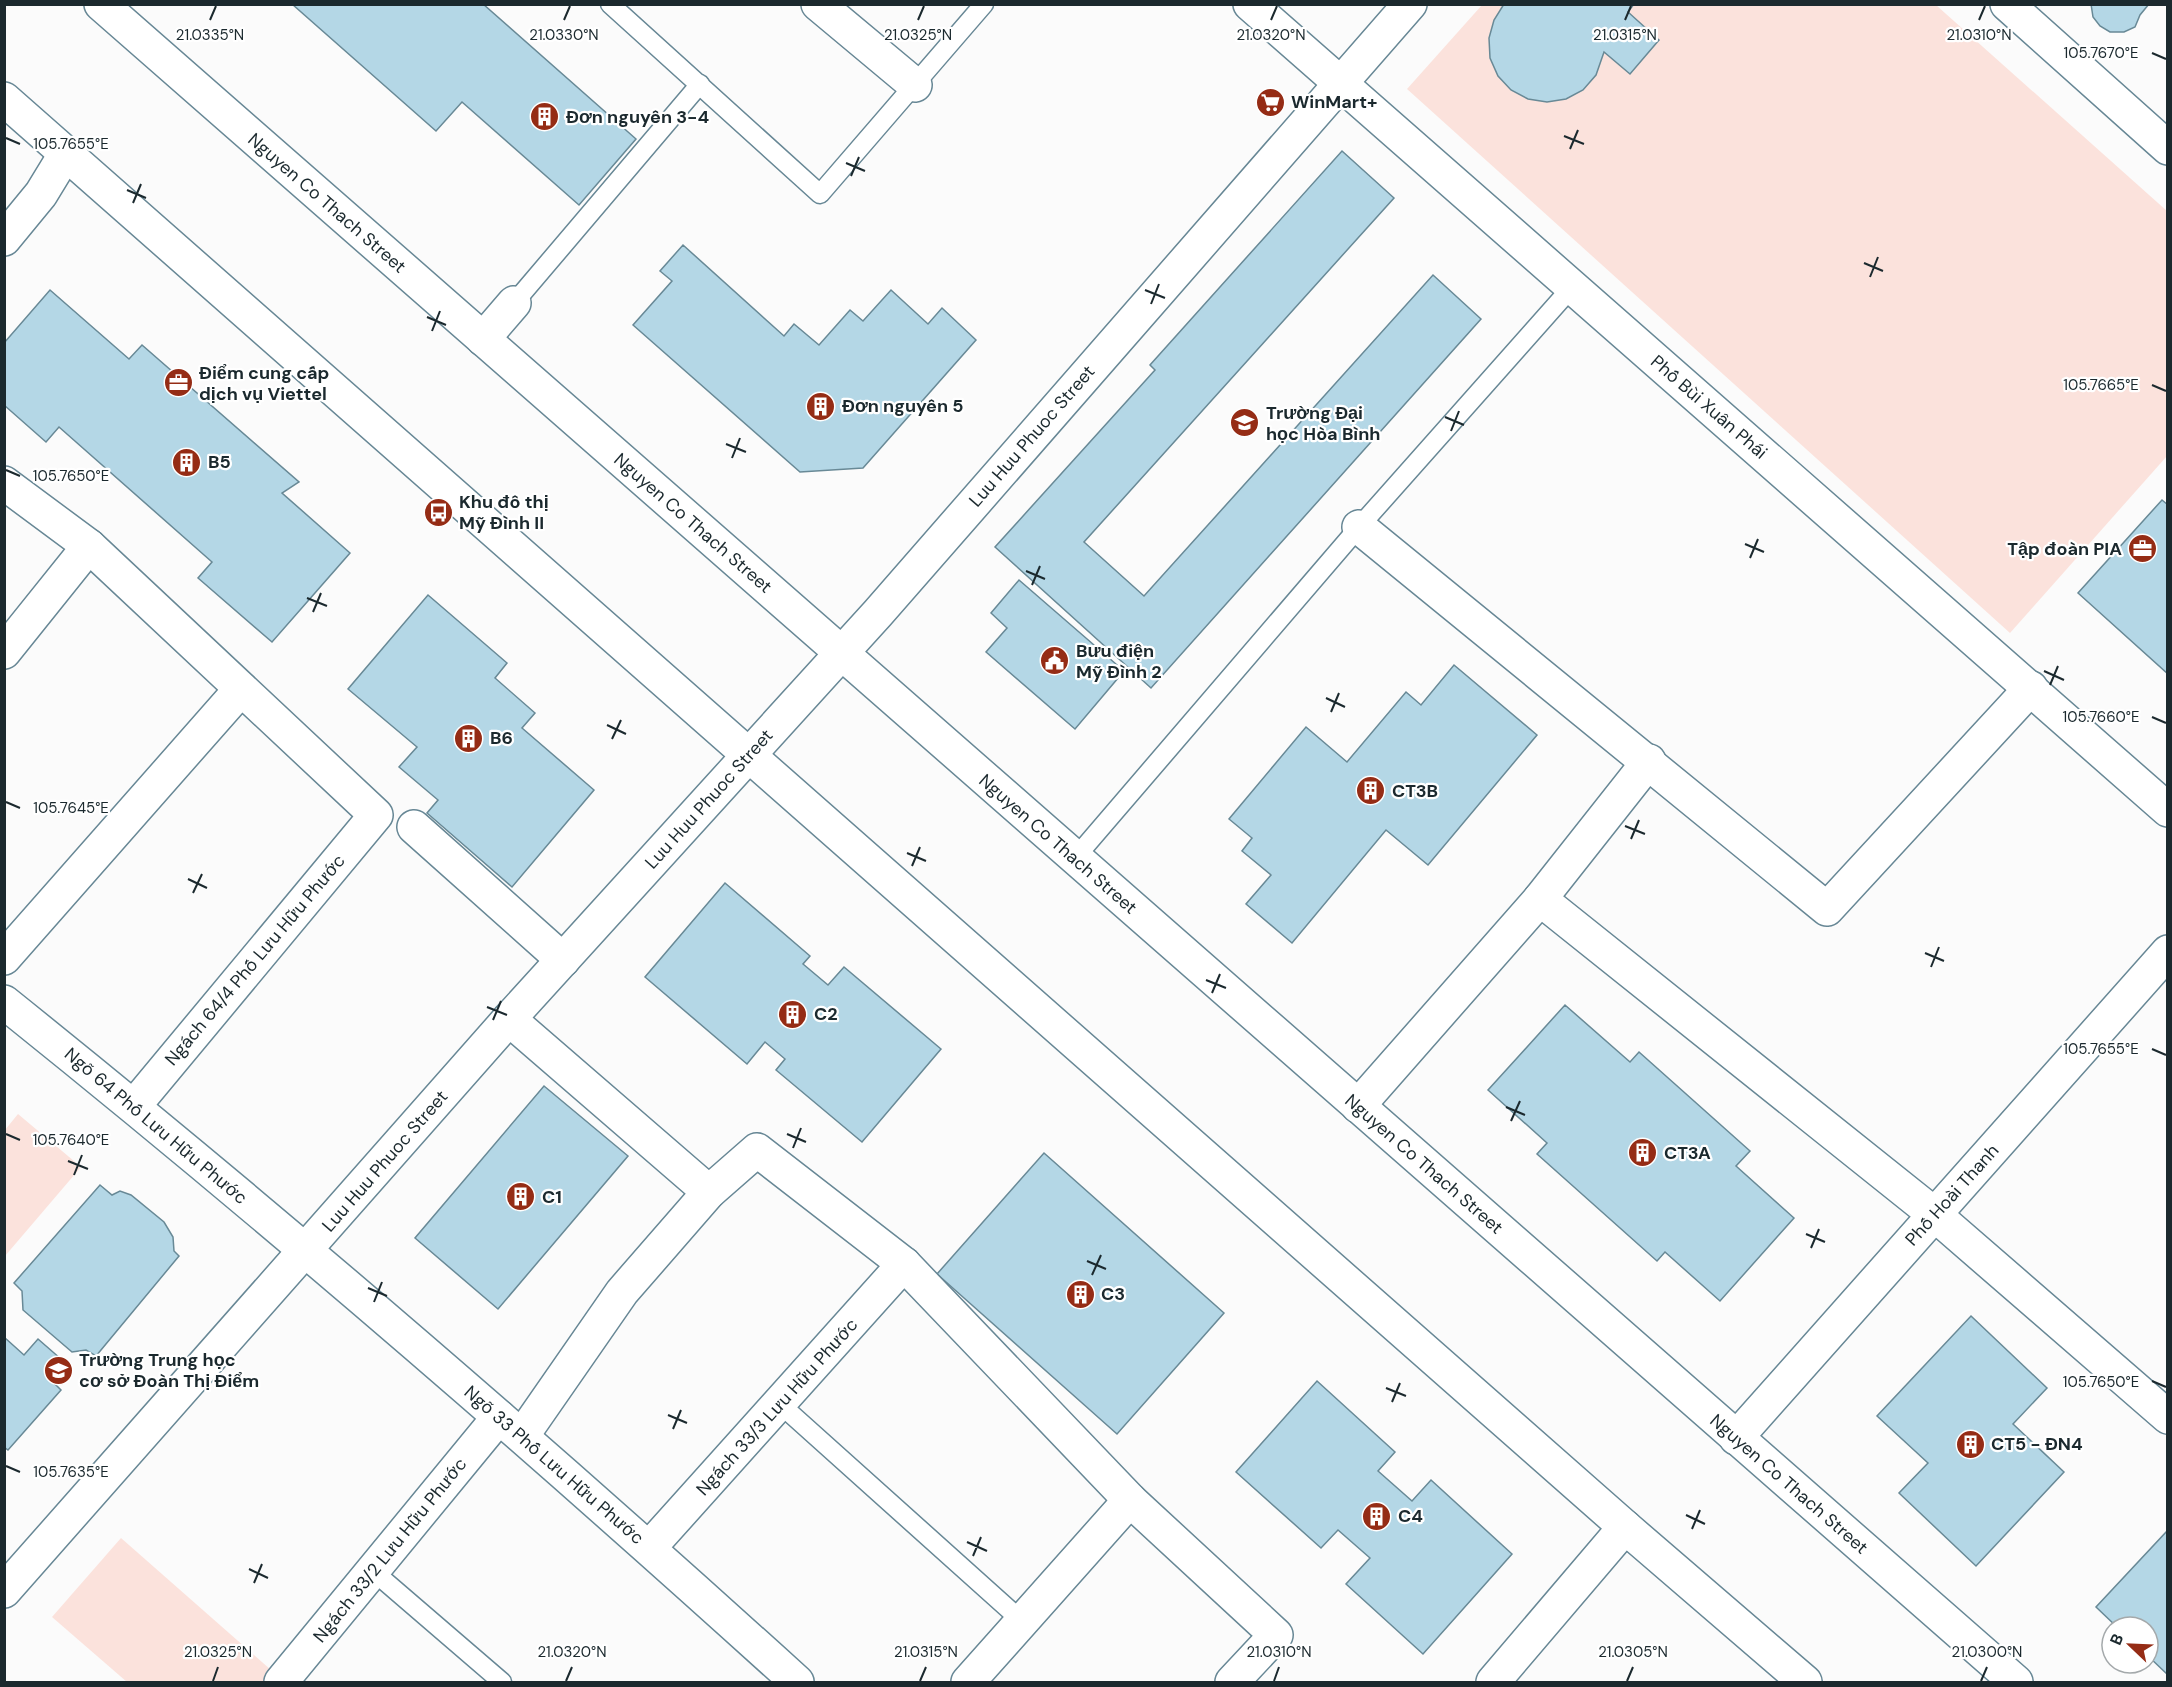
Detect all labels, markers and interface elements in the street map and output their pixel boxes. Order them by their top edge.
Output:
text: 21.0335°N [176,25,244,45]
text: 21.0330°N [529,25,599,45]
text: 21.0325°N [884,25,952,45]
text: 21.0320°N [1236,25,1306,45]
text: 21.0315°N [1593,25,1657,45]
text: 21.0310°N [1946,25,2012,45]
text: 105.7670°E [2064,43,2138,63]
supermarket icon: WinMart+ [1254,86,1286,118]
place label: WinMart+ [1291,90,1377,114]
building icon: Đơn nguyên 3-4 [529,101,561,133]
place label: Đơn nguyên 3-4 [566,105,709,129]
street label: Nguyen Co Thach Street [243,128,411,278]
text: 105.7655°E [33,134,109,154]
street label: Phố Bùi Xuân Phái [1646,350,1772,464]
street label: Luu Huu Phuoc Street [964,360,1100,512]
place label: Điểm cung cấp dịch vụ Viettel [199,361,329,406]
office icon: Điểm cung cấp dịch vụ Viettel [162,367,194,399]
text: 105.7665°E [2063,375,2139,395]
building icon: Đơn nguyên 5 [805,390,837,422]
place label: Đơn nguyên 5 [842,394,963,418]
place label: Trường Đại học Hòa Bình [1266,401,1380,446]
school or university icon: Trường Đại học Hòa Bình [1229,407,1261,439]
building icon: B5 [171,446,203,478]
street label: Nguyen Co Thach Street [609,448,777,598]
place label: B5 [208,450,231,474]
text: 105.7650°E [33,466,109,486]
place label: Khu đô thị Mỹ Đình II [459,490,549,535]
bus stop icon: Khu đô thị Mỹ Đình II [422,496,454,528]
office icon: Tập đoàn PIA [2127,533,2159,565]
place label: Tập đoàn PIA [2007,537,2122,561]
place label: Bưu điện Mỹ Đình 2 [1076,639,1162,684]
public building icon: Bưu điện Mỹ Đình 2 [1039,645,1071,677]
text: 105.7660°E [2063,707,2139,727]
building icon: B6 [453,722,485,754]
street label: Luu Huu Phuoc Street [640,724,778,874]
place label: B6 [490,726,513,750]
street label: Nguyen Co Thach Street [974,769,1142,919]
building icon: CT3B [1355,775,1387,807]
place label: CT3B [1392,779,1438,803]
text: 105.7645°E [33,798,109,818]
street label: Ngách 64/4 Phố Lưu Hữu Phước [159,849,351,1071]
building icon: C2 [777,998,809,1030]
place label: C2 [814,1002,838,1026]
text: 105.7655°E [2063,1039,2139,1059]
street label: Ngõ 64 Phố Lưu Hữu Phước [59,1042,253,1210]
street label: Luu Huu Phuoc Street [317,1085,453,1237]
street label: Nguyen Co Thach Street [1340,1089,1508,1239]
text: 105.7640°E [33,1130,109,1150]
building icon: CT3A [1627,1137,1659,1169]
street label: Phố Hoài Thanh [1900,1139,2004,1251]
place label: CT3A [1664,1141,1711,1165]
building icon: C1 [505,1181,537,1213]
place label: C1 [542,1185,562,1209]
building icon: C3 [1064,1278,1096,1310]
place label: C3 [1101,1282,1125,1306]
street label: Ngách 33/3 Lưu Hữu Phước [691,1313,863,1501]
place label: Trường Trung học cơ sở Đoàn Thị Điểm [79,1348,259,1393]
school or university icon: Trường Trung học cơ sở Đoàn Thị Điểm [42,1354,74,1386]
text: 105.7650°E [2063,1372,2139,1392]
street label: Ngõ 33 Phố Lưu Hữu Phước [459,1380,649,1550]
street label: Nguyen Co Thach Street [1705,1409,1873,1559]
building icon: CT5 - ĐN4 [1954,1428,1986,1460]
place label: CT5 - ĐN4 [1991,1432,2083,1456]
street label: Ngách 33/2 Lưu Hữu Phước [308,1453,472,1647]
text: 105.7635°E [33,1462,109,1482]
building icon: C4 [1361,1500,1393,1532]
place label: C4 [1398,1504,1423,1528]
north arrow [2100,1615,2160,1675]
text: B [2105,1631,2128,1648]
text: 21.0325°N [184,1642,252,1662]
text: 21.0320°N [537,1642,607,1662]
text: 21.0315°N [894,1642,958,1662]
text: 21.0310°N [1246,1642,1312,1662]
text: 21.0305°N [1598,1642,1668,1662]
text: 21.0300°N [1952,1642,2022,1662]

